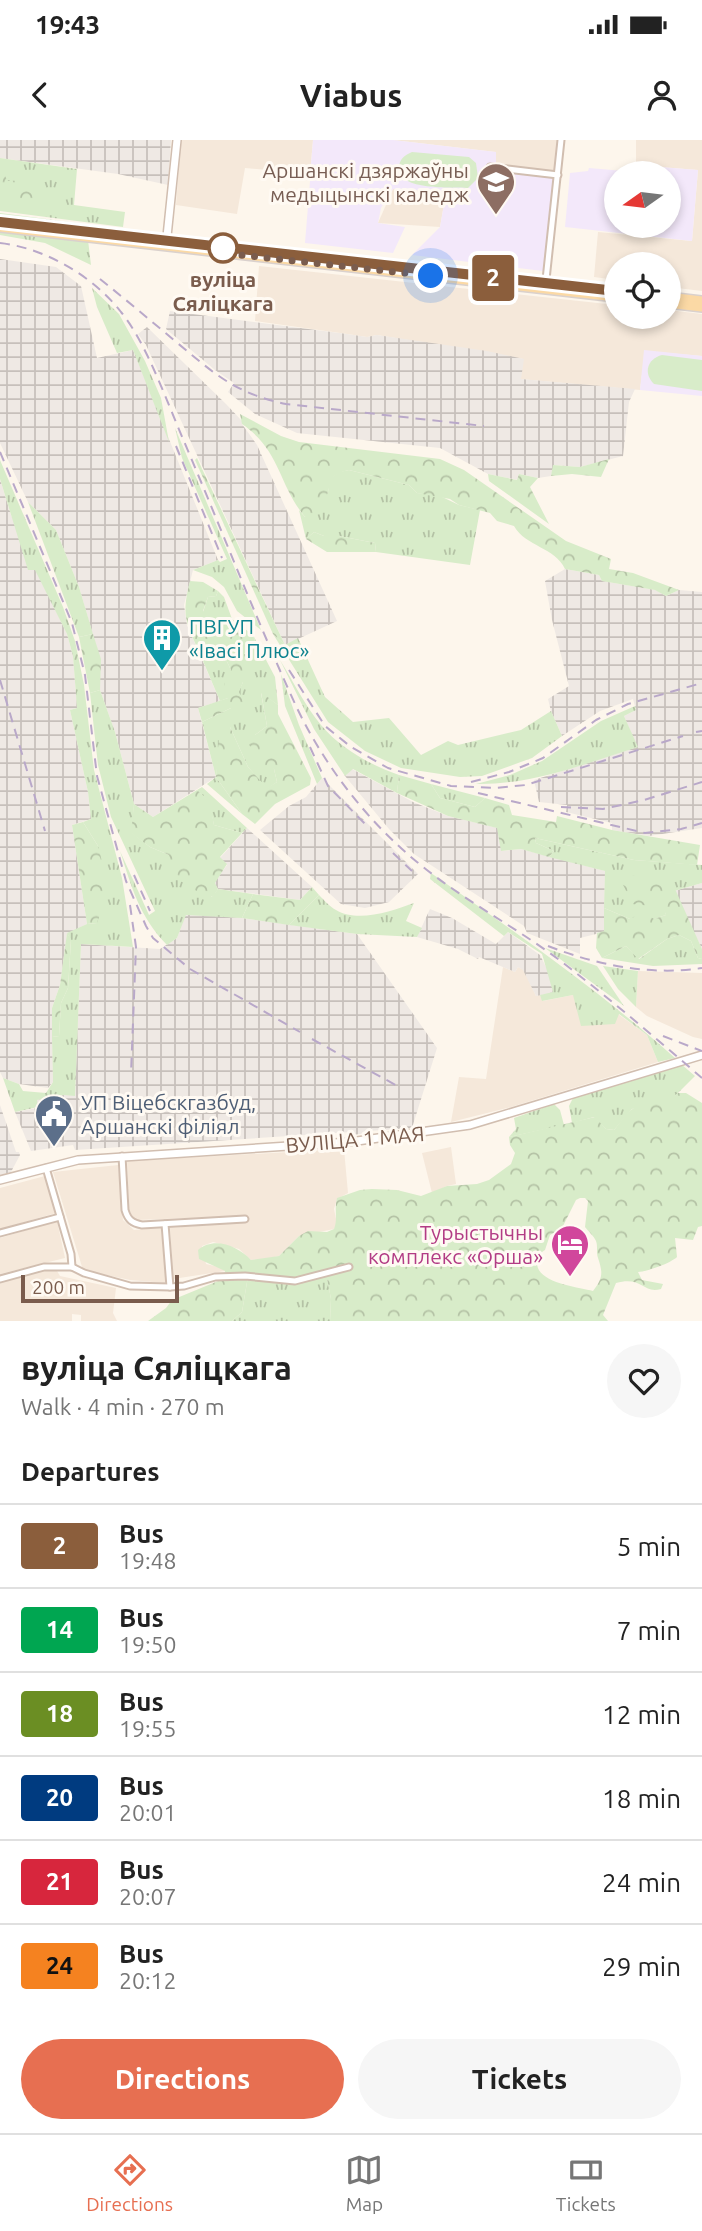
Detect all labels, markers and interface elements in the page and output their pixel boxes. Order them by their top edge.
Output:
text: 19:43 [35,10,100,39]
icon: back [21,76,59,114]
icon: person [643,76,681,114]
text: Viabus [300,77,402,113]
place label: Аршанскі дзяржаўны медыцынскі каледж [262,158,469,206]
school or university icon: Аршанскі дзяржаўны медыцынскі каледж [475,161,517,216]
north arrow [604,161,681,238]
map controls [604,161,681,329]
marker: вуліца Сяліцкага [208,233,238,263]
button: locate [604,252,681,329]
line badge: 2 [470,255,516,301]
your location [413,258,448,293]
text: 2 [486,264,500,291]
place label: вуліца Сяліцкага [172,267,274,315]
place label: ПВГУП «Івасі Плюс» [189,614,309,662]
building icon: ПВГУП «Івасі Плюс» [141,617,183,672]
place label: УП Віцебскгазбуд, Аршанскі філіял [81,1090,256,1138]
public building icon: УП Віцебскгазбуд, Аршанскі філіял [33,1093,75,1148]
street label: ВУЛІЦА 1 МАЯ [285,1121,425,1157]
place label: Турыстычны комплекс «Орша» [368,1220,543,1268]
hotel icon: Турыстычны комплекс «Орша» [549,1223,591,1278]
scale bar [21,1272,178,1304]
text: 200 m [32,1276,85,1298]
button: heart [607,1344,681,1418]
text: вуліца Сяліцкага [21,1349,292,1386]
text: Walk · 4 min · 270 m [21,1394,225,1419]
text: Departures [21,1457,159,1486]
text: Bus [119,1519,164,1548]
text: 2 [53,1532,66,1559]
text: 5 min [617,1532,681,1561]
text: 19:48 [119,1548,177,1573]
text: Bus [119,1603,164,1632]
text: 14 [46,1616,73,1643]
text: 7 min [617,1616,681,1645]
text: 19:50 [119,1632,177,1657]
text: Bus [119,1687,164,1716]
text: 18 [46,1700,73,1727]
text: 12 min [602,1700,681,1729]
text: 19:55 [119,1716,177,1741]
text: Bus [119,1771,164,1800]
text: 20 [46,1784,73,1811]
text: 18 min [602,1784,681,1813]
text: 20:01 [119,1800,177,1825]
text: Bus [119,1855,164,1884]
text: 21 [46,1868,73,1895]
text: 24 min [602,1868,681,1897]
text: 20:07 [119,1884,177,1909]
text: Bus [119,1939,164,1968]
text: 24 [46,1952,73,1979]
text: 29 min [602,1952,681,1981]
text: 20:12 [119,1968,177,1993]
button: Directions [21,2039,344,2119]
button: Tickets [358,2039,681,2119]
tab: Directions [86,2151,173,2215]
tab: Map [345,2151,383,2215]
tab: Tickets [556,2151,616,2215]

